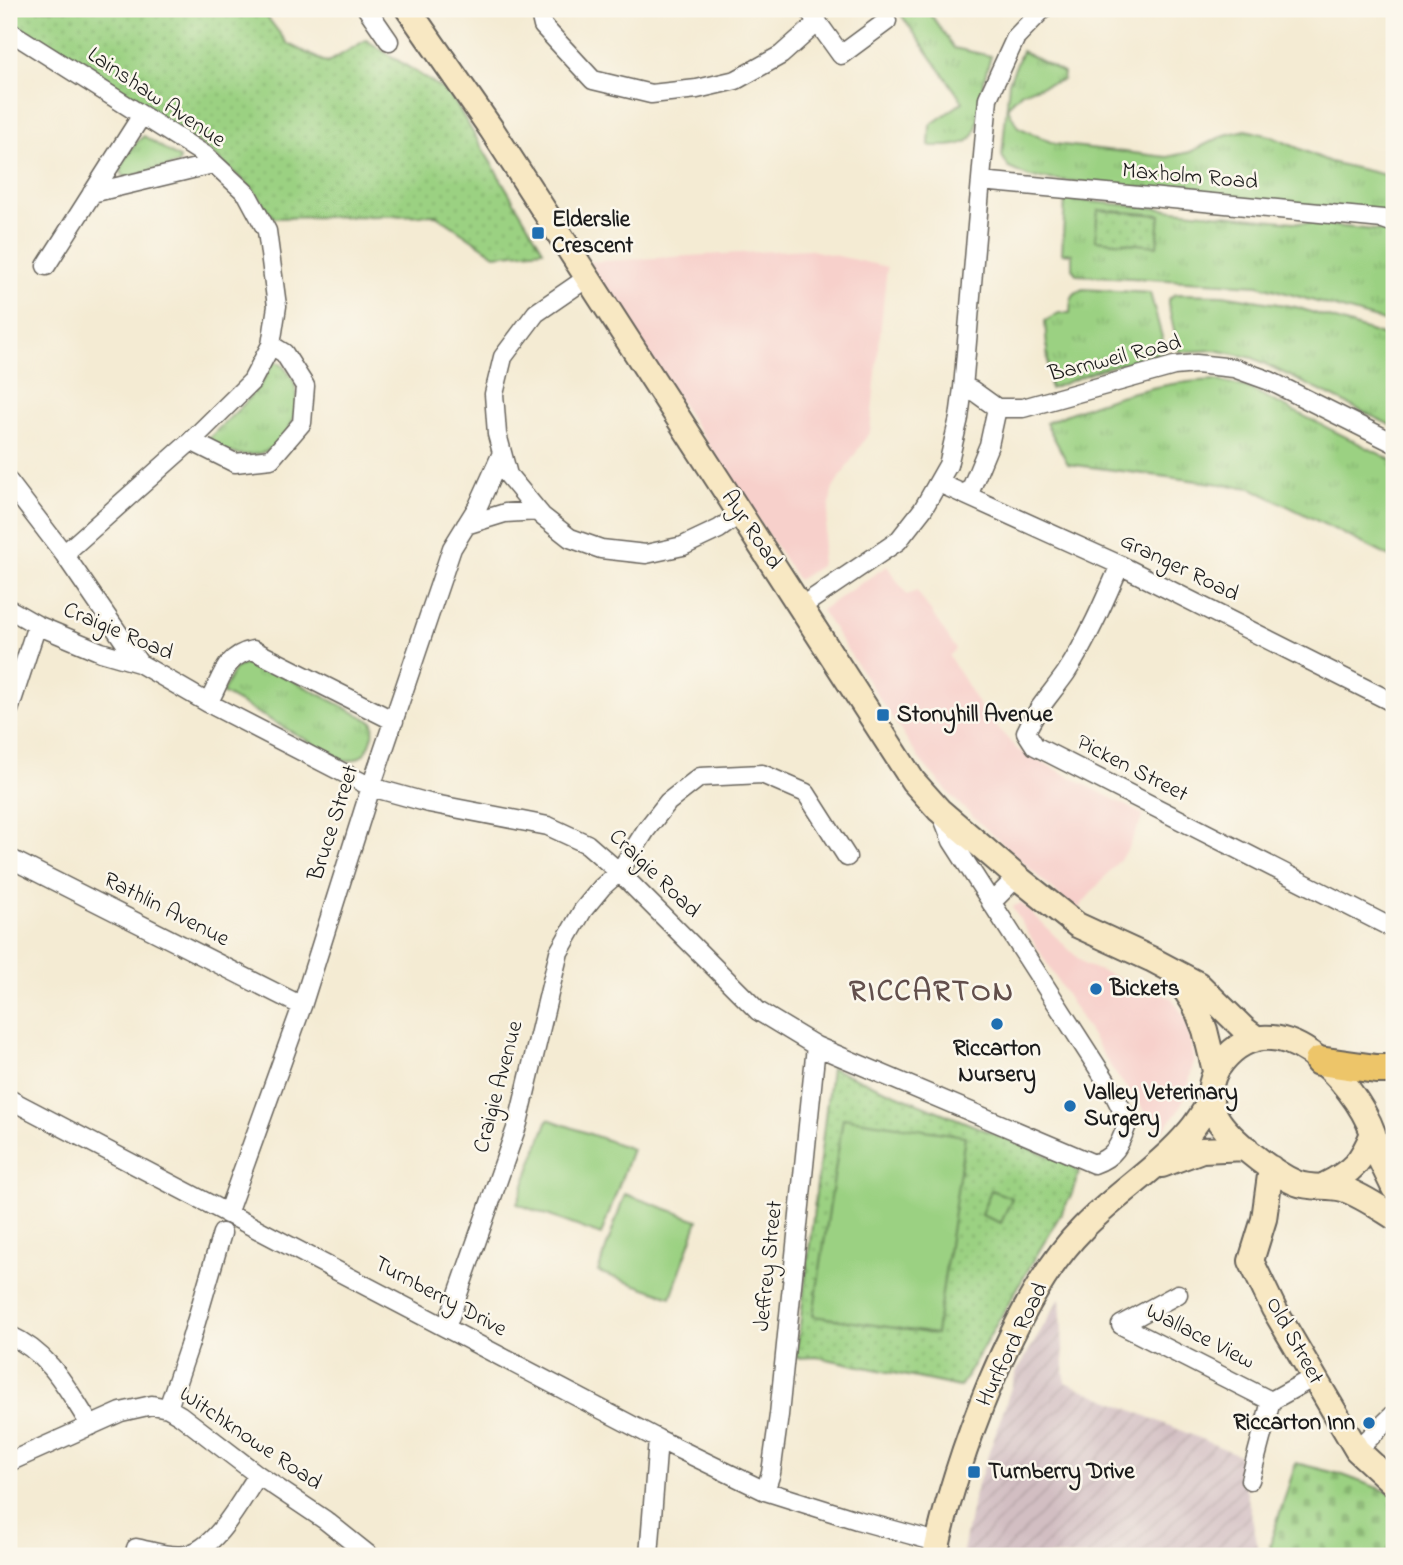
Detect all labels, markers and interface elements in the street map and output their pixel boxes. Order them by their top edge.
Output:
street label: Lainshaw Avenue [80,39,233,157]
street label: Maxholm Road [1121,155,1259,199]
place label: Elderslie Crescent [552,204,634,263]
marker: Elderslie Crescent [530,225,546,241]
street label: Barnweil Road [1044,327,1185,392]
street label: Ayr Road [711,484,790,578]
street label: Granger Road [1113,525,1244,612]
street label: Craigie Road [57,594,178,671]
place label: Stonyhill Avenue [897,699,1054,734]
marker: Stonyhill Avenue [875,707,891,723]
street label: Picken Street [1070,727,1194,811]
street label: Bruce Street [299,761,368,886]
street label: Craigie Road [600,822,708,927]
street label: Rathlin Avenue [97,864,235,956]
district label: RICCARTON [849,971,1015,1015]
place label: Bickets [1109,973,1180,1006]
marker: Bickets [1088,981,1104,997]
marker: Riccarton Nursery [989,1016,1005,1032]
street label: Craigie Avenue [466,1017,534,1157]
place label: Riccarton Nursery [953,1033,1041,1094]
place label: Valley Veterinary Surgery [1083,1077,1238,1138]
marker: Valley Veterinary Surgery [1062,1098,1078,1114]
street label: Jeffrey Street [746,1199,794,1333]
street label: Turnberry Drive [367,1248,513,1348]
street label: Hurlford Road [969,1277,1057,1413]
street label: Old Street [1256,1291,1332,1391]
street label: Wallace View [1140,1295,1260,1379]
street label: Witchknowe Road [172,1379,328,1499]
place label: Riccarton Inn [1233,1407,1355,1440]
marker: Riccarton Inn [1361,1415,1377,1431]
place label: Turnberry Drive [988,1456,1135,1491]
marker: Turnberry Drive [966,1464,982,1480]

